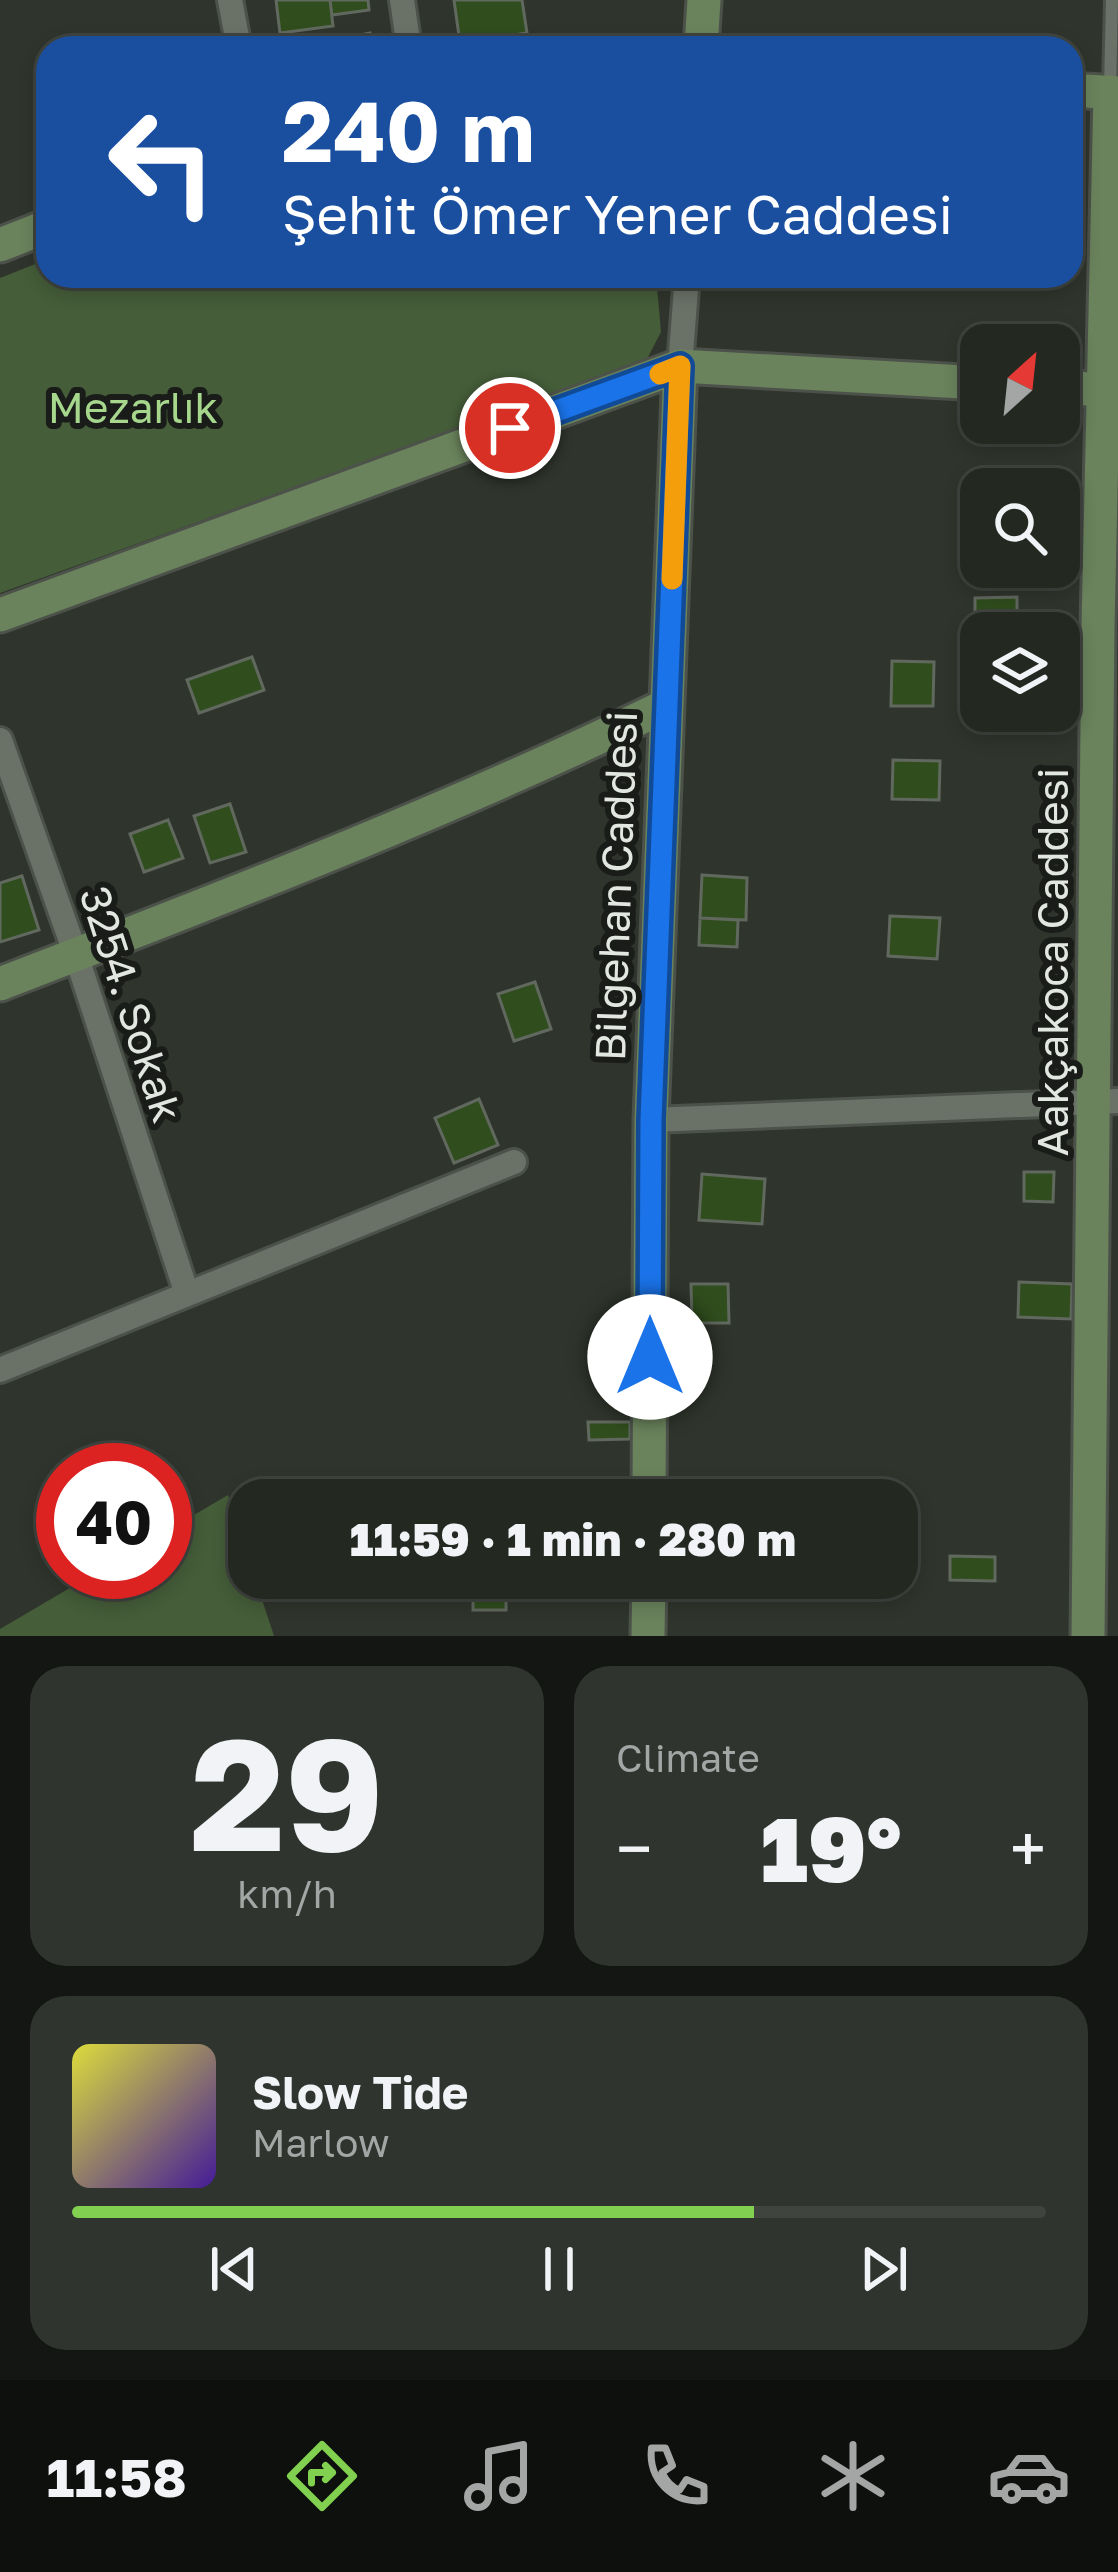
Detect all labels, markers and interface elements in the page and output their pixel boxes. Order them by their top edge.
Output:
text: 240 m [282,80,535,180]
icon: left [84,84,240,240]
text: Şehit Ömer Yener Caddesi [282,181,953,246]
north arrow [960,324,1080,444]
map controls [960,324,1080,732]
pin [459,377,561,479]
park label: Mezarlık [48,382,218,432]
icon: arrive [477,395,543,461]
button: search [960,468,1080,588]
button: layers [960,612,1080,732]
street label: Bilgehan Caddesi [584,710,646,1062]
street label: Aakçakoca Caddesi [1027,768,1077,1156]
street label: 3254. Sokak [70,880,194,1128]
position arrow [587,1294,713,1420]
speed limit sign: 40 [36,1443,192,1599]
text: 11:59 · 1 min · 280 m [350,1512,796,1566]
text: 29 [190,1698,384,1885]
text: Climate [616,1734,760,1781]
text: 19° [760,1794,902,1902]
text: − [616,1808,652,1888]
text: + [1010,1808,1046,1888]
text: km/h [237,1870,337,1917]
text: Slow Tide [252,2065,468,2119]
text: Marlow [252,2119,389,2166]
icon: previous [201,2236,267,2302]
icon: pause [526,2236,592,2302]
icon: next [851,2236,917,2302]
icon: directions [280,2434,364,2518]
icon: music [457,2434,541,2518]
icon: phone [634,2434,718,2518]
icon: climate [811,2434,895,2518]
icon: car [987,2434,1071,2518]
text: 11:58 [46,2444,187,2509]

